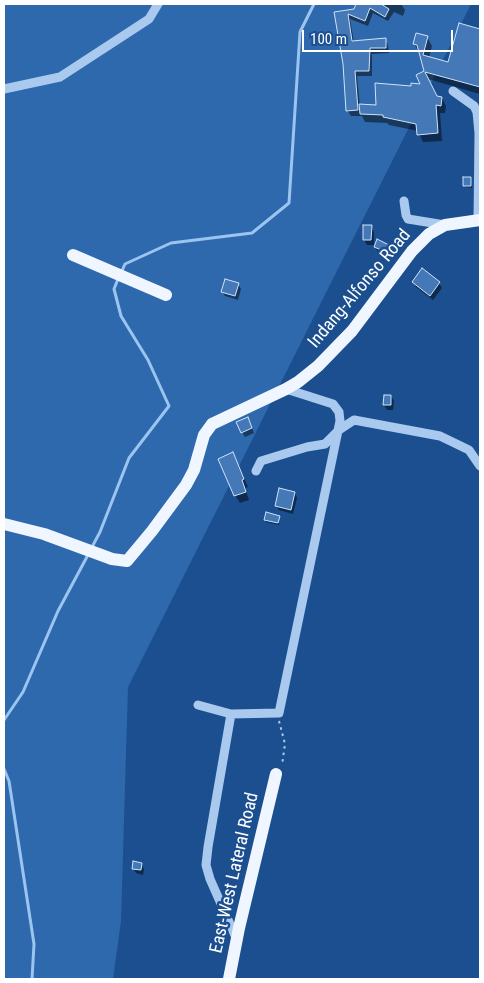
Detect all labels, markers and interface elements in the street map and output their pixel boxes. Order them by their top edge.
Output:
scale bar [304,20,455,52]
text: 100 m [310,30,347,48]
street label: Indang-Alfonso Road [304,225,416,353]
street label: East-West Lateral Road [206,791,264,955]

